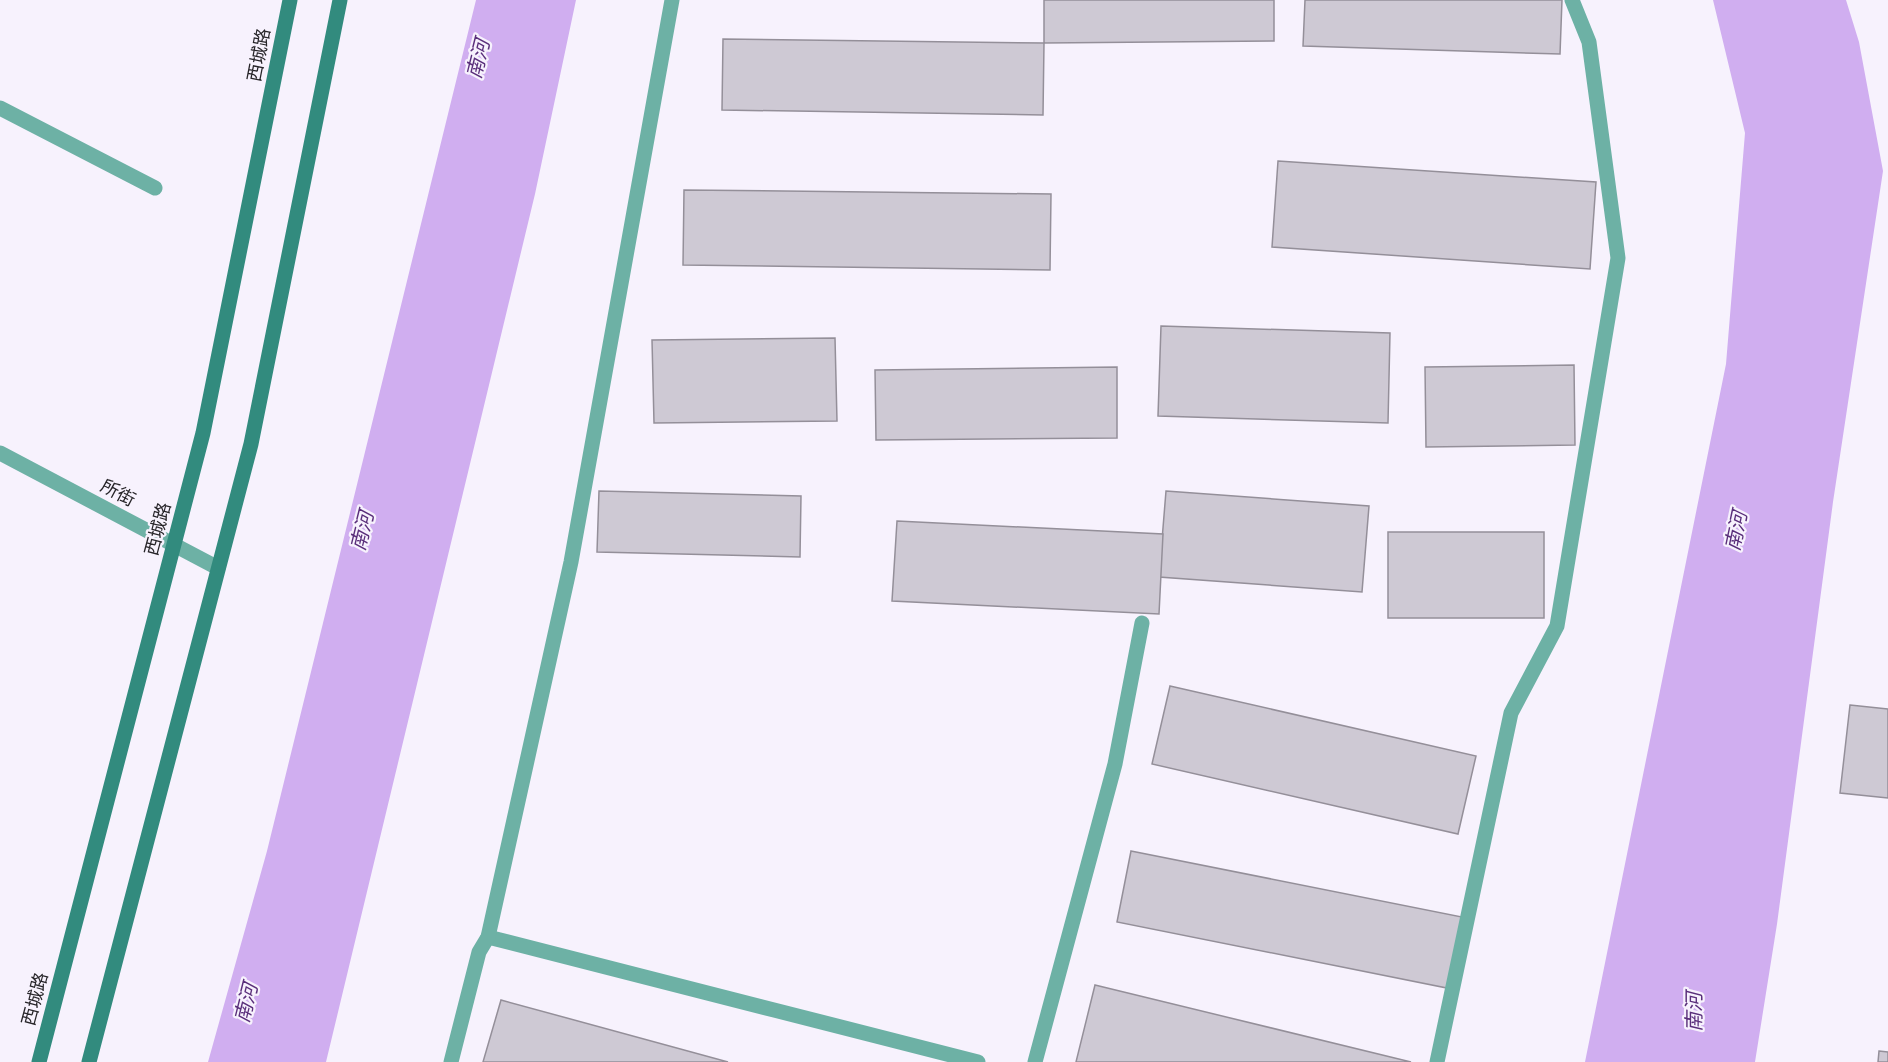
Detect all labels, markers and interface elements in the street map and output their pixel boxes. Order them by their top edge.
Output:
street label: 西城路 [241,26,275,84]
water label: 南河 [460,32,496,82]
street label: 所街 [97,473,140,511]
street label: 西城路 [138,500,176,558]
water label: 南河 [344,504,380,554]
water label: 南河 [1718,505,1754,553]
street label: 西城路 [15,970,53,1028]
water label: 南河 [228,976,264,1026]
water label: 南河 [1680,988,1707,1032]

